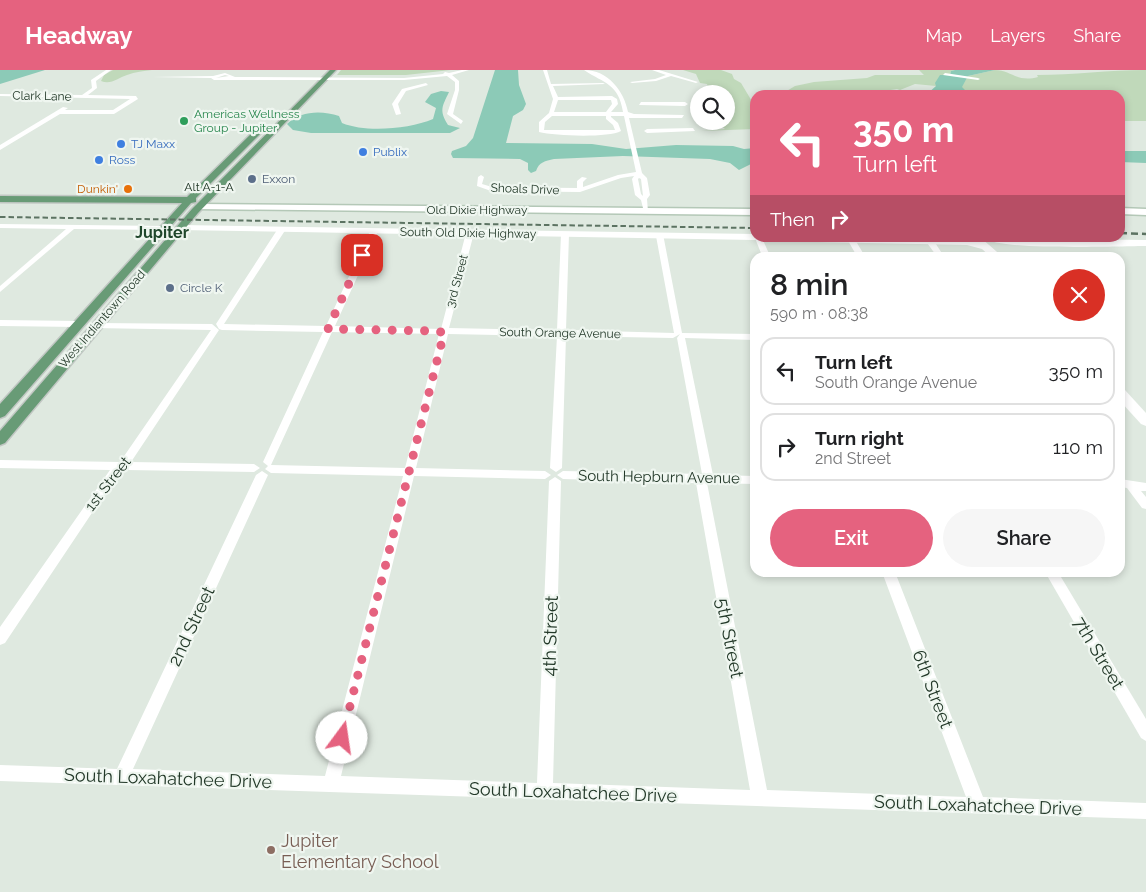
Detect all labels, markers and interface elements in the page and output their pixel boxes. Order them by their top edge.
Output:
text: Headway [25,21,133,50]
text: Map [926,25,962,46]
text: Layers [990,25,1045,46]
text: Share [1073,25,1121,46]
map controls [690,85,735,130]
button: search [690,85,735,130]
street label: Clark Lane [12,88,72,104]
place label: Americas Wellness Group - Jupiter [194,107,300,135]
text: 350 m [853,109,954,150]
icon: left [770,110,835,175]
marker: Americas Wellness Group - Jupiter [178,115,190,127]
place label: TJ Maxx [131,137,175,151]
marker: TJ Maxx [115,138,127,150]
place label: Publix [373,145,407,159]
marker: Publix [357,146,369,158]
text: Turn left [853,151,937,177]
place label: Ross [109,153,136,167]
marker: Ross [93,154,105,166]
place label: Exxon [262,172,295,186]
marker: Exxon [246,173,258,185]
street label: Alt A-1-A [184,180,234,194]
street label: Shoals Drive [490,181,560,197]
place label: Dunkin' [77,182,118,196]
marker: Dunkin' [122,183,134,195]
street label: Old Dixie Highway [427,203,528,217]
icon: right [825,205,853,233]
text: Then [770,208,815,230]
district label: Jupiter [135,223,189,242]
street label: South Old Dixie Highway [400,225,537,241]
pin [341,234,383,276]
icon: arrive [348,241,376,269]
street label: 3rd Street [443,253,471,309]
street label: West Indiantown Road [56,267,148,371]
text: 8 min [770,267,848,302]
button: close [1053,269,1105,321]
place label: Circle K [180,281,223,295]
marker: Circle K [164,282,176,294]
text: 590 m · 08:38 [770,304,868,323]
street label: South Orange Avenue [499,325,621,341]
text: Turn left [815,351,892,373]
icon: left [772,357,800,385]
text: 350 m [1049,360,1103,382]
text: South Orange Avenue [815,373,977,392]
text: Turn right [815,427,904,449]
icon: right [772,433,800,461]
text: 110 m [1053,436,1103,458]
text: 2nd Street [815,449,891,468]
street label: 1st Street [81,453,135,515]
street label: South Hepburn Avenue [578,467,740,487]
button: Exit [770,509,933,567]
button: Share [943,509,1105,567]
street label: 2nd Street [163,583,219,669]
street label: 4th Street [538,595,562,677]
street label: 5th Street [712,596,748,680]
street label: 7th Street [1069,613,1129,693]
street label: 6th Street [909,647,957,731]
position arrow [315,711,367,763]
street label: South Loxahatchee Drive [64,764,273,792]
street label: South Loxahatchee Drive [469,778,678,806]
street label: South Loxahatchee Drive [874,791,1083,819]
place label: Jupiter Elementary School [281,830,439,872]
marker: Jupiter Elementary School [265,844,277,856]

